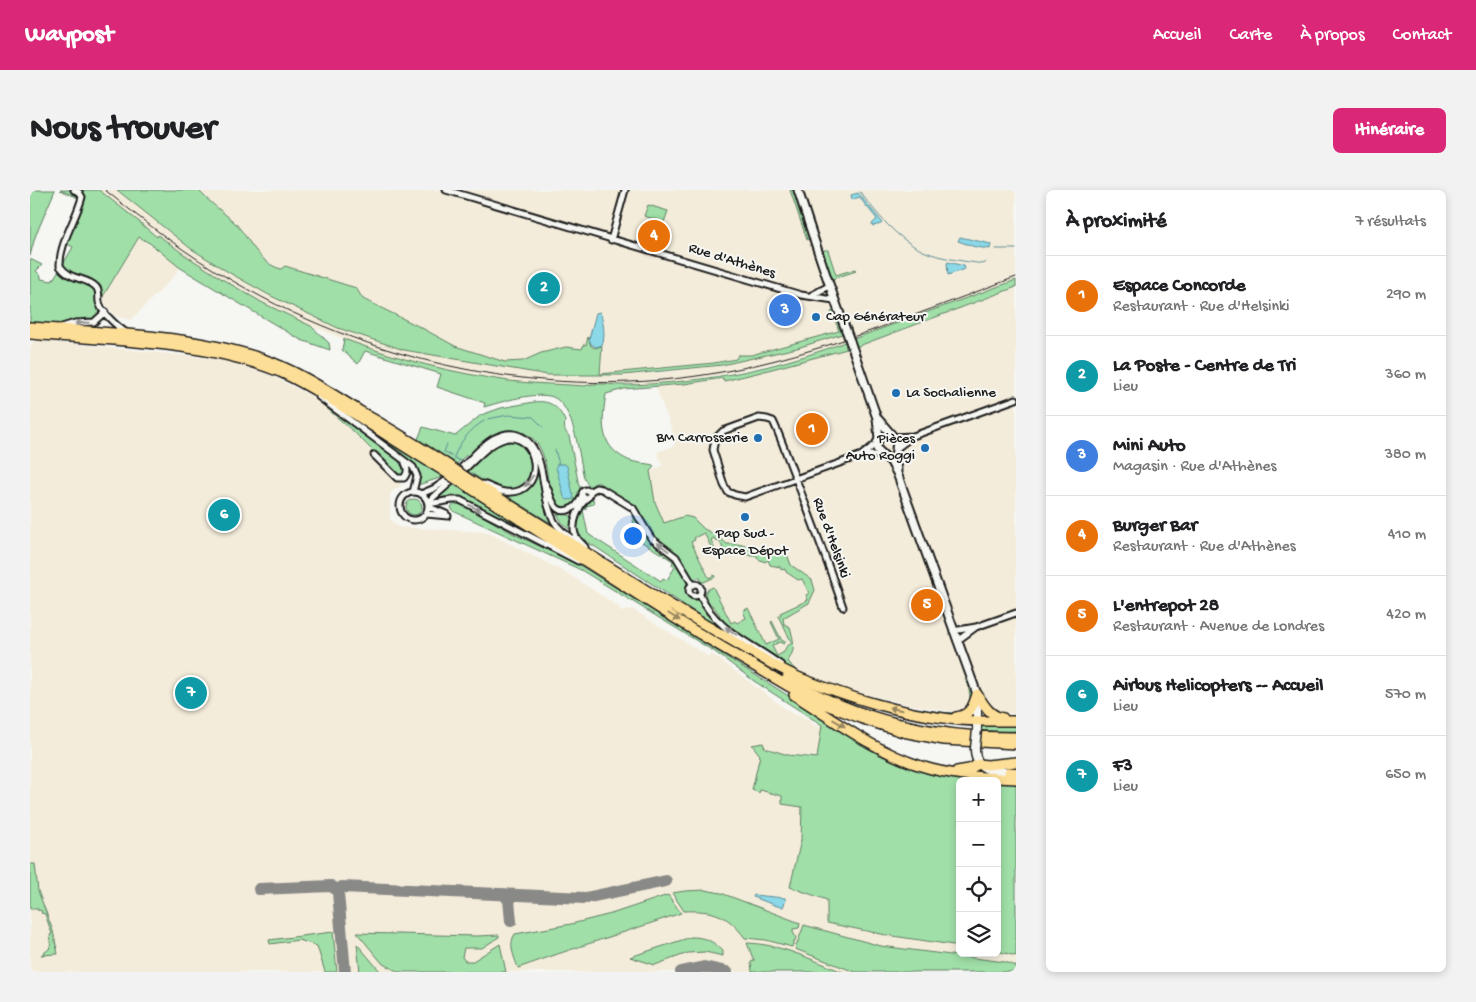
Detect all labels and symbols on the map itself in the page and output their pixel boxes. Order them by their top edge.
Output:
pin: 4 [638,217,670,255]
street label: Rue d'Athènes [686,239,778,283]
pin: 2 [528,269,560,307]
pin: 3 [769,291,801,329]
place label: Cap Générateur [826,308,927,326]
marker: Cap Générateur [810,311,822,323]
one-way arrow [74,320,90,328]
place label: La Sochalienne [906,384,996,402]
marker: La Sochalienne [890,387,902,399]
pin: 1 [796,410,828,448]
place label: BM Carrosserie [655,429,748,447]
place label: Pièces Auto Roggi [846,430,915,465]
marker: BM Carrosserie [752,432,764,444]
marker: Pièces Auto Roggi [919,442,931,454]
one-way arrow [524,474,534,488]
street label: Rue d'Helsinki [808,495,854,581]
pin: 6 [208,496,240,534]
one-way arrow [468,504,482,512]
marker: Pap Sud - Espace Dépot [739,511,751,523]
your location [620,523,646,549]
place label: Pap Sud - Espace Dépot [702,525,790,560]
one-way arrow [657,542,670,553]
pin: 5 [911,586,943,624]
one-way arrow [667,612,680,621]
one-way arrow [724,626,738,636]
pin: 7 [175,674,207,712]
one-way arrow [888,705,903,713]
one-way arrow [833,719,846,728]

